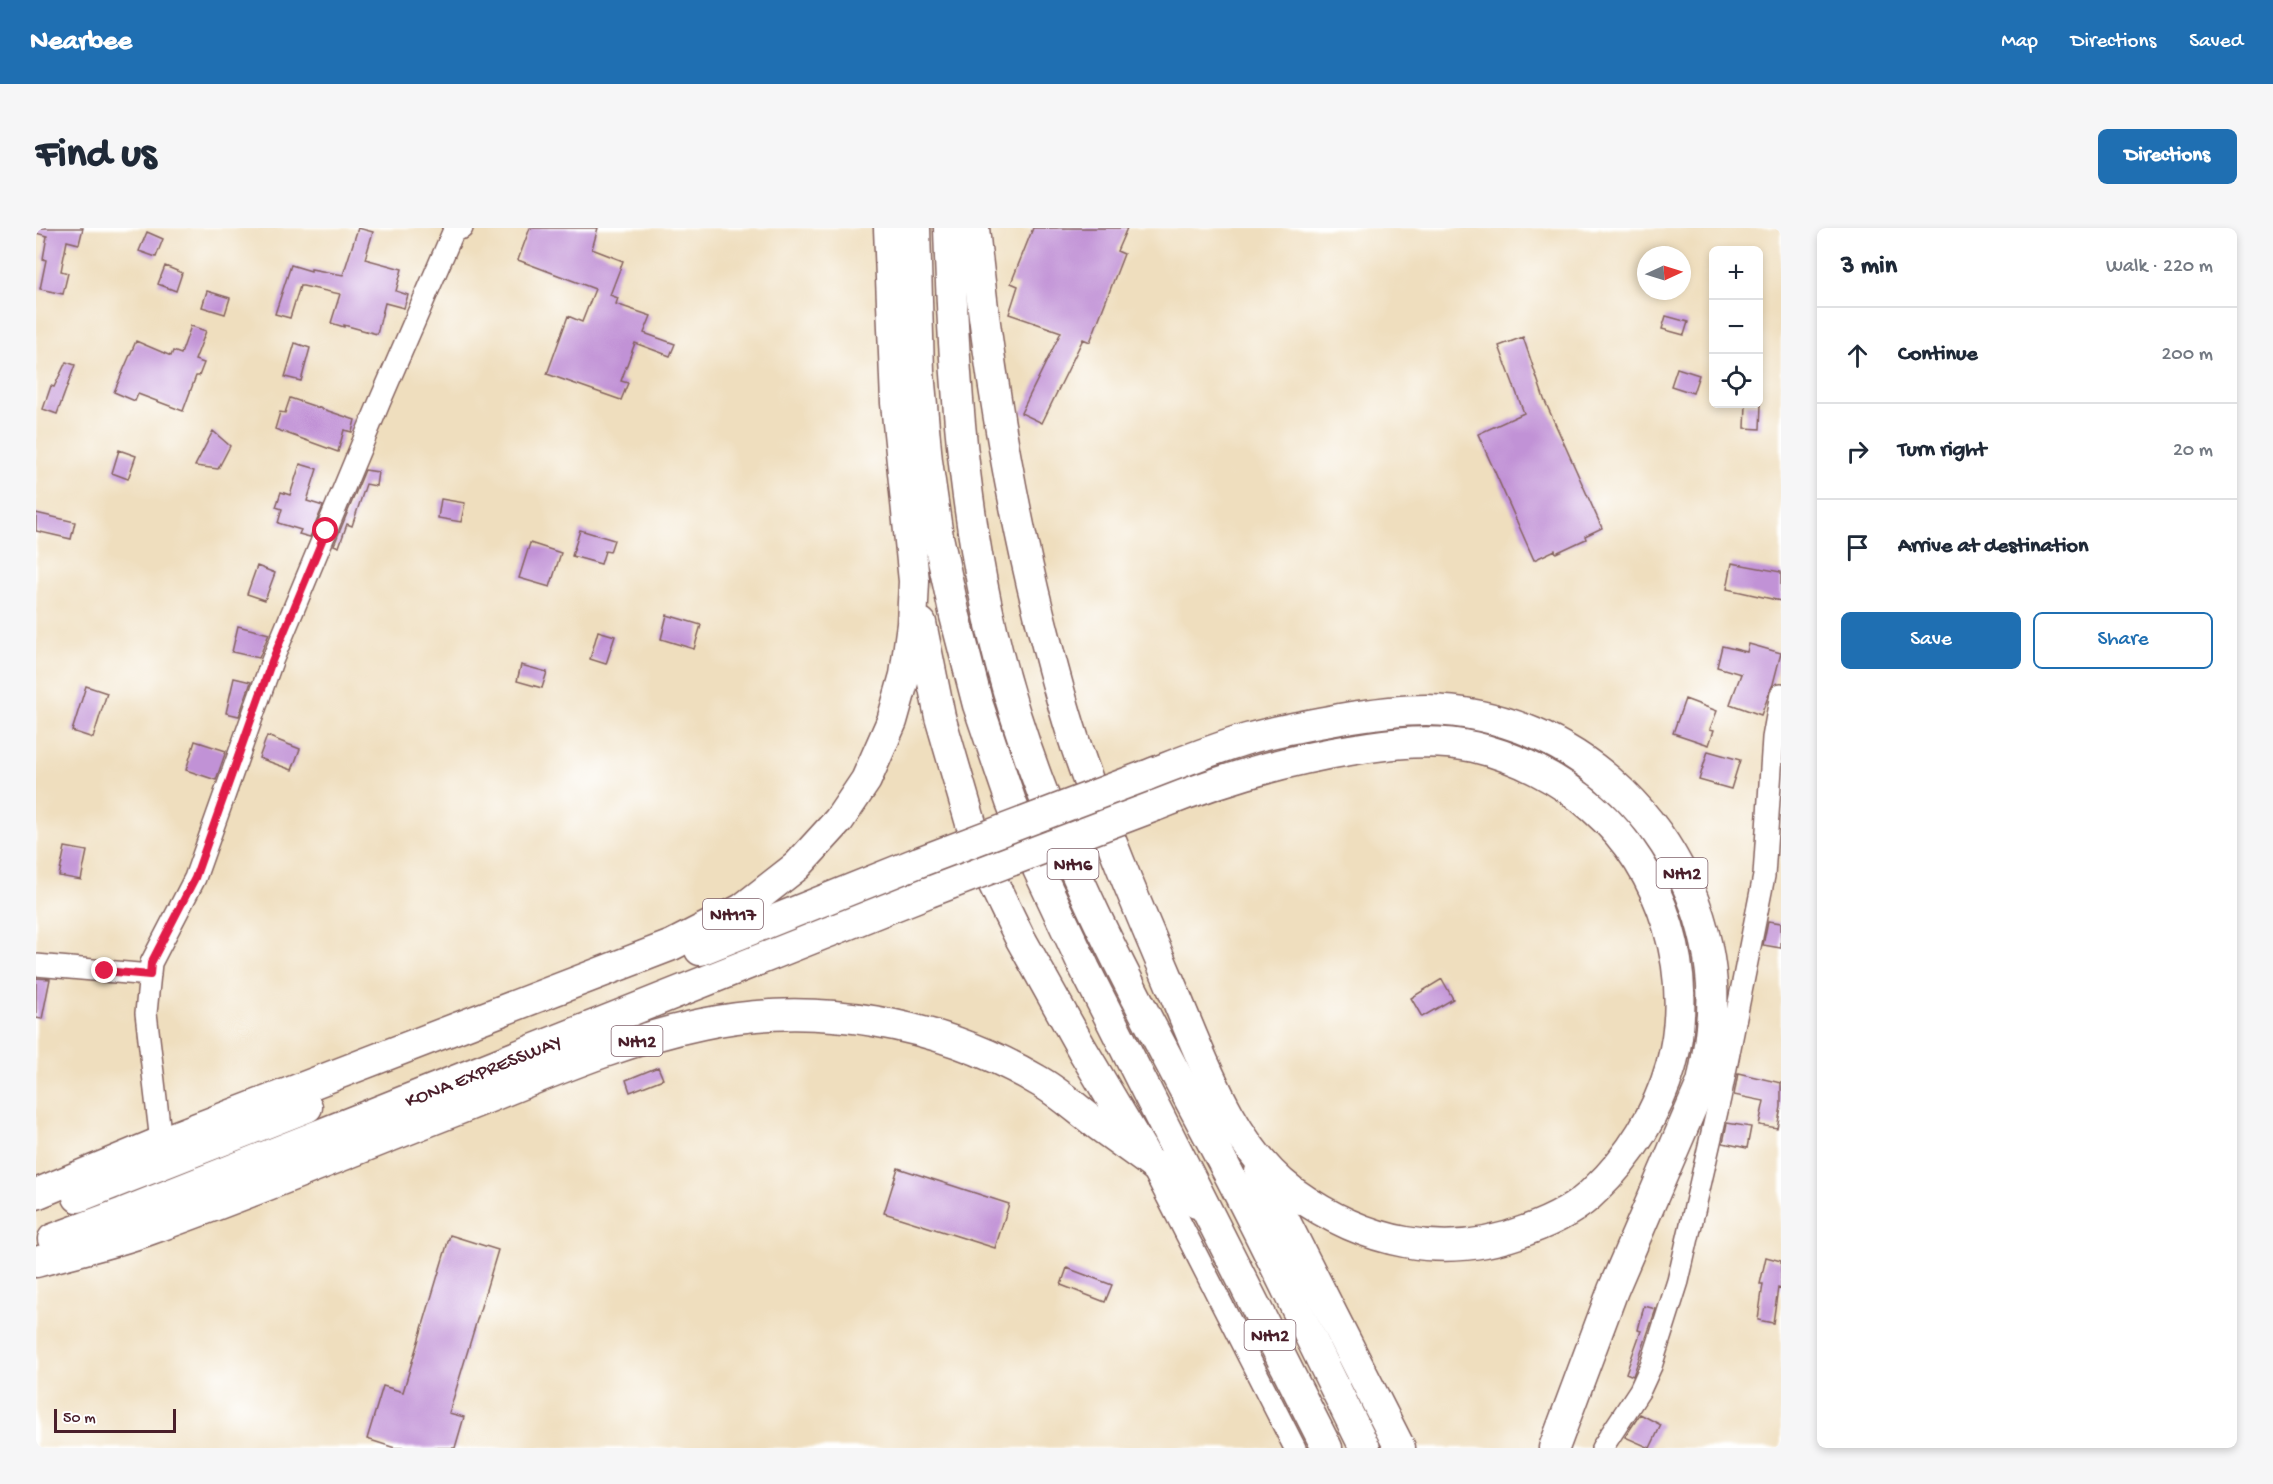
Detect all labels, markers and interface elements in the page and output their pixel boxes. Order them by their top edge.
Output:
text: Nearbee [30,26,132,59]
text: Map [2001,30,2038,55]
text: Directions [2071,30,2156,55]
text: Saved [2189,30,2243,55]
button: Directions [2098,129,2237,184]
text: Find us [36,132,156,181]
north arrow [1637,246,1691,300]
map controls [1709,246,1763,408]
button: + [1709,246,1763,300]
text: 3 min [1841,252,1897,283]
text: Walk · 220 m [2106,256,2213,279]
button: − [1709,300,1763,354]
icon: ahead [1841,339,1874,372]
text: Continue [1898,342,1978,368]
text: 200 m [2162,344,2213,367]
button: locate [1709,354,1763,408]
icon: right [1841,435,1874,468]
text: Turn right [1898,438,1986,464]
text: 20 m [2173,440,2213,463]
route start [312,517,338,543]
icon: arrive [1841,531,1874,564]
text: Arrive at destination [1898,534,2088,560]
button: Save [1841,612,2021,669]
button: Share [2033,612,2213,669]
road number: NH16 [1048,849,1098,879]
road number: NH12 [1656,858,1708,888]
road number: NH117 [703,899,763,929]
route end [91,957,117,983]
road number: NH12 [612,1026,662,1056]
street label: KONA EXPRESSWAY [403,1031,566,1114]
road number: NH12 [1244,1320,1296,1350]
scale bar [54,1406,176,1434]
text: 50 m [63,1410,96,1429]

